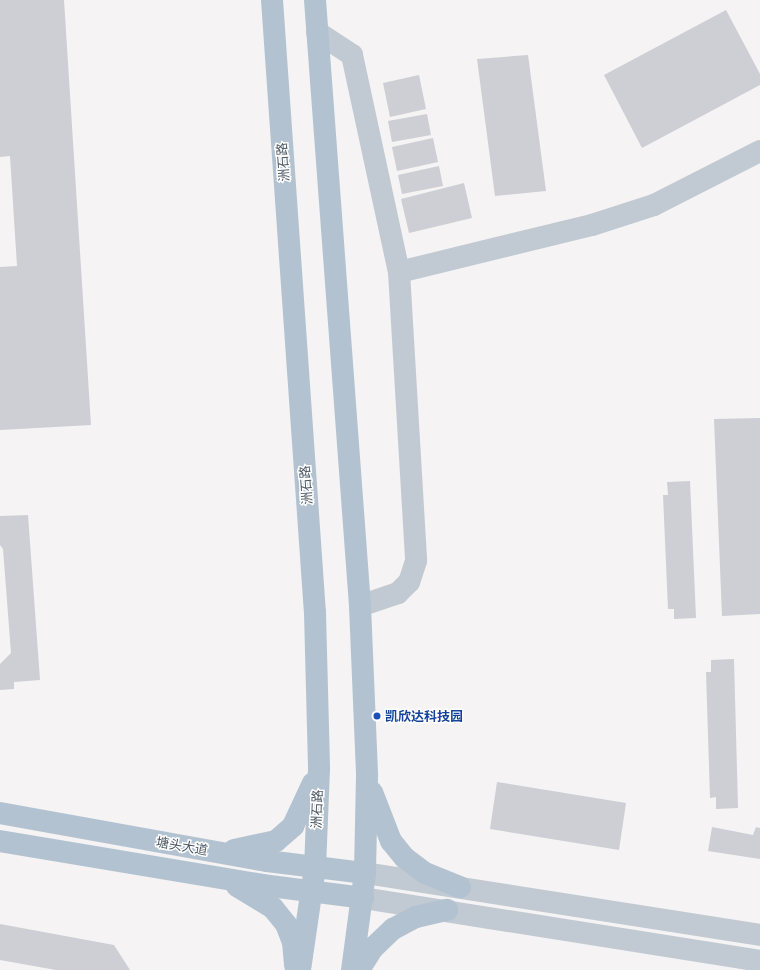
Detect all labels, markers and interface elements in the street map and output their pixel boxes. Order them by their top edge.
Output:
street label: 洲石路 [274,142,292,182]
street label: 洲石路 [297,465,315,505]
place label: 凯欣达科技园 [385,708,463,724]
marker: 凯欣达科技园 [372,711,382,721]
street label: 洲石路 [309,789,325,829]
street label: 塘头大道 [155,834,209,858]

